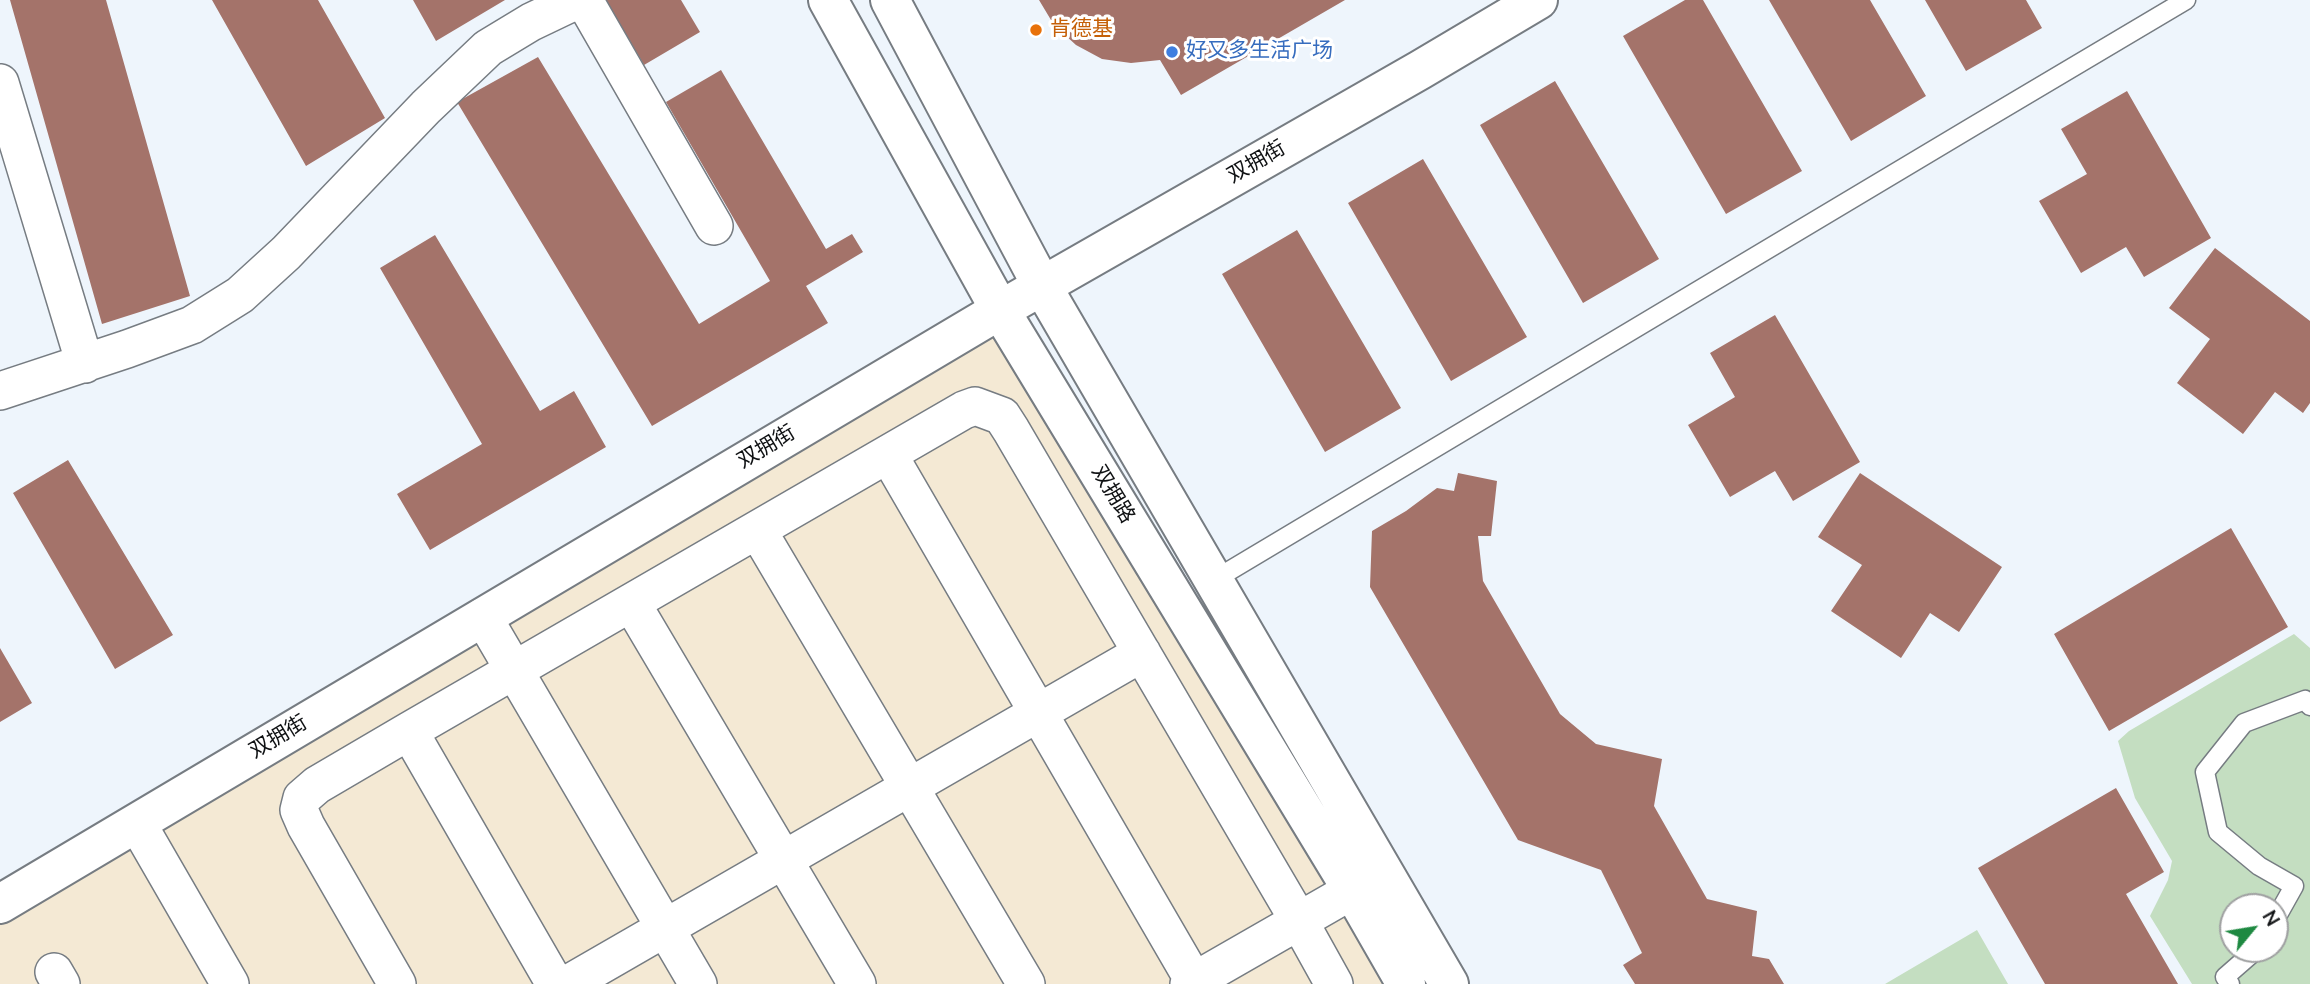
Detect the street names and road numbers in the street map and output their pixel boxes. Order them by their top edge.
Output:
street label: 双拥街 [1223,136,1291,190]
street label: 双拥街 [734,421,800,475]
street label: 双拥路 [1085,462,1139,528]
street label: 双拥街 [246,711,312,765]

